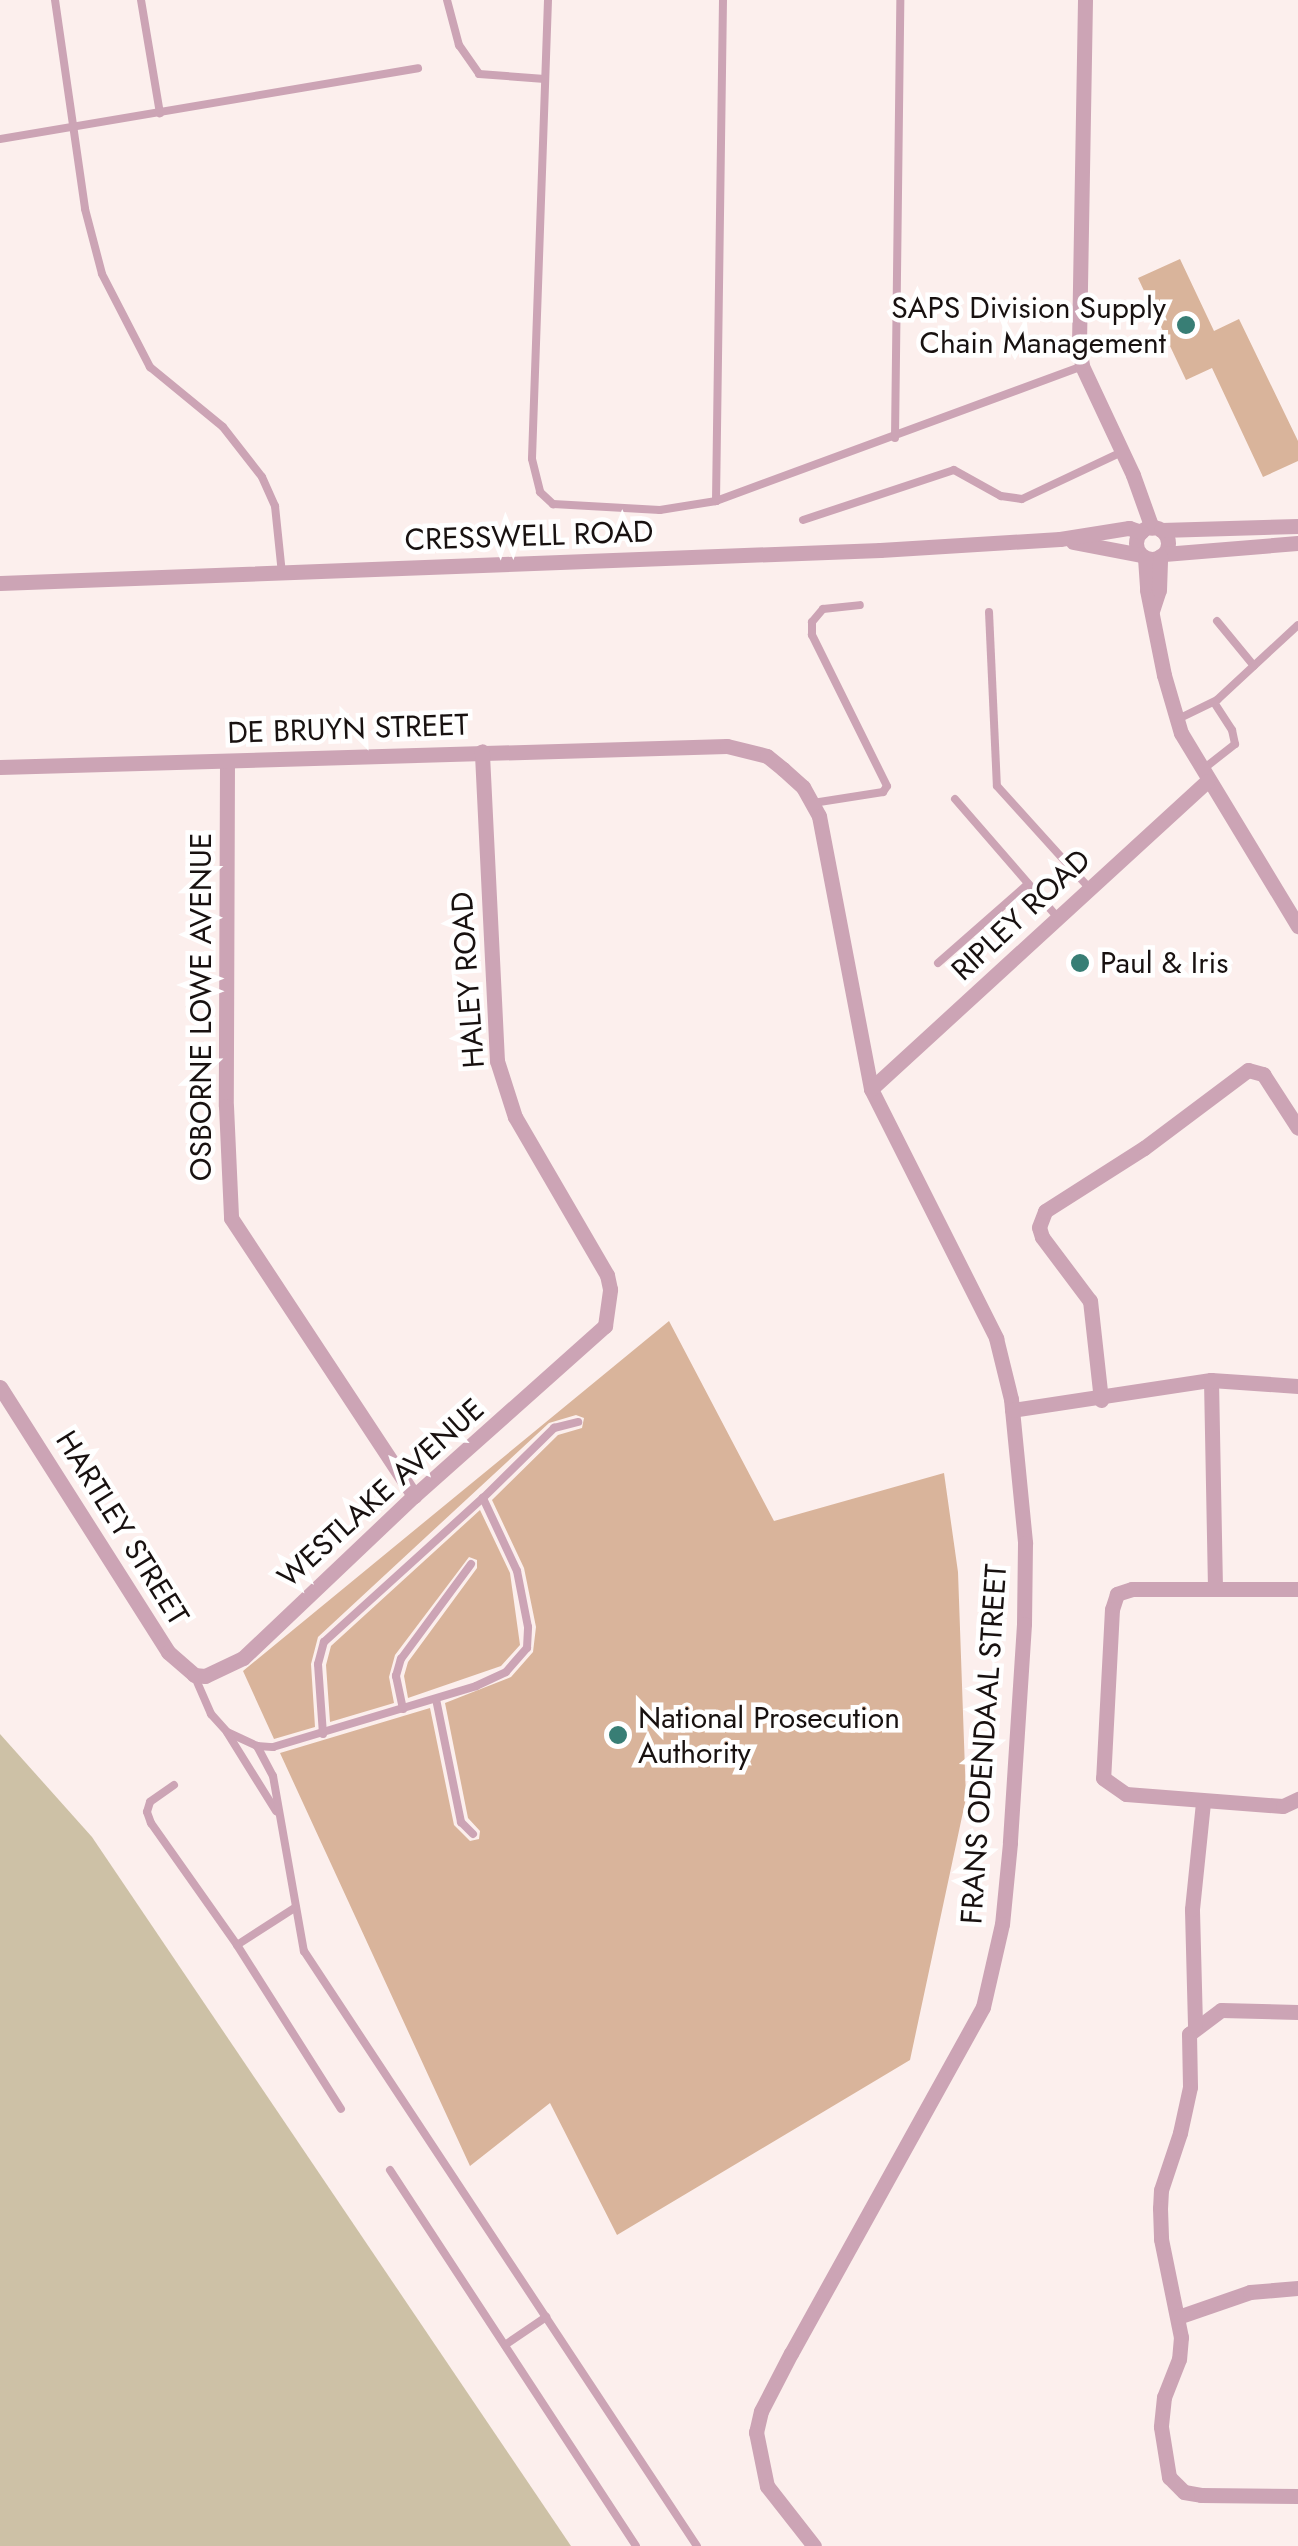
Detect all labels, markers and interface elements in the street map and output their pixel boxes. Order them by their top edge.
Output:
place label: SAPS Division Supply Chain Management [891,290,1166,360]
marker: SAPS Division Supply Chain Management [1175,314,1197,336]
street label: CRESSWELL ROAD [404,514,654,558]
street label: DE BRUYN STREET [227,707,469,751]
street label: OSBORNE LOWE AVENUE [183,833,219,1181]
street label: RIPLEY ROAD [944,842,1098,988]
street label: HALEY ROAD [444,891,492,1069]
place label: Paul & Iris [1100,945,1228,981]
marker: Paul & Iris [1069,952,1091,974]
street label: WESTLAKE AVENUE [271,1391,491,1595]
street label: HARTLEY STREET [48,1424,196,1632]
street label: FRANS ODENDAAL STREET [953,1563,1015,1925]
place label: National Prosecution Authority [638,1700,900,1770]
marker: National Prosecution Authority [607,1724,629,1746]

